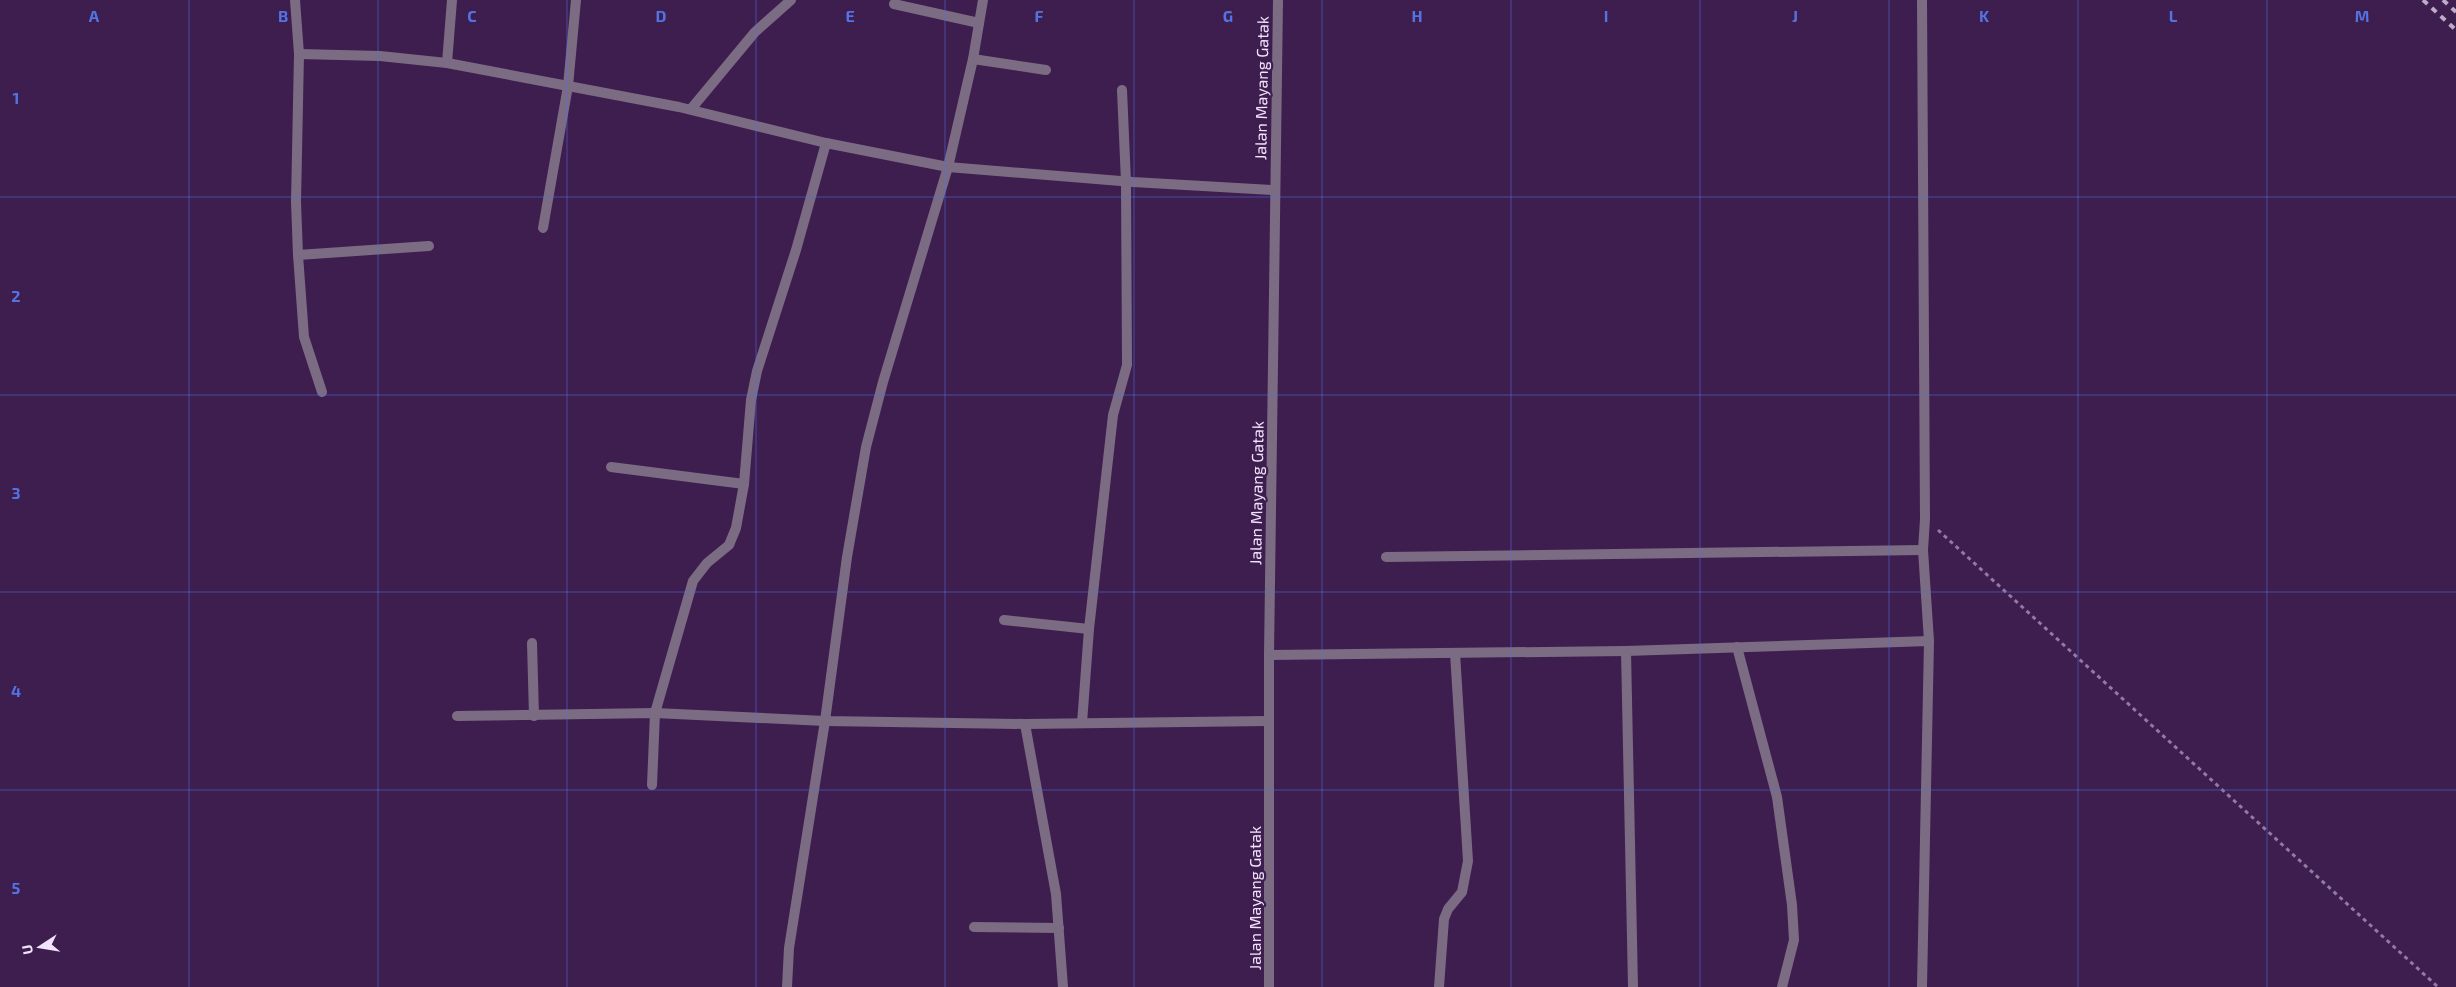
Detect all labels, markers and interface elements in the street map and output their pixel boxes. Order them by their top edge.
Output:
text: A [89,6,100,25]
text: B [278,6,288,25]
text: C [467,6,477,25]
text: D [656,6,667,25]
text: E [845,6,855,25]
text: F [1035,6,1044,25]
text: G [1223,6,1233,25]
text: H [1411,6,1423,25]
text: I [1604,6,1608,25]
text: J [1792,6,1798,25]
text: K [1979,6,1990,25]
text: L [2169,6,2178,25]
text: M [2355,6,2369,25]
street label: Jalan Mayang Gatak [1250,16,1272,160]
text: 1 [13,88,19,107]
text: 2 [11,286,21,305]
street label: Jalan Mayang Gatak [1245,421,1267,565]
text: 3 [11,483,21,502]
text: 4 [11,681,21,700]
street label: Jalan Mayang Gatak [1245,826,1264,970]
text: 5 [12,878,21,897]
north arrow [15,922,65,972]
text: U [17,943,36,956]

